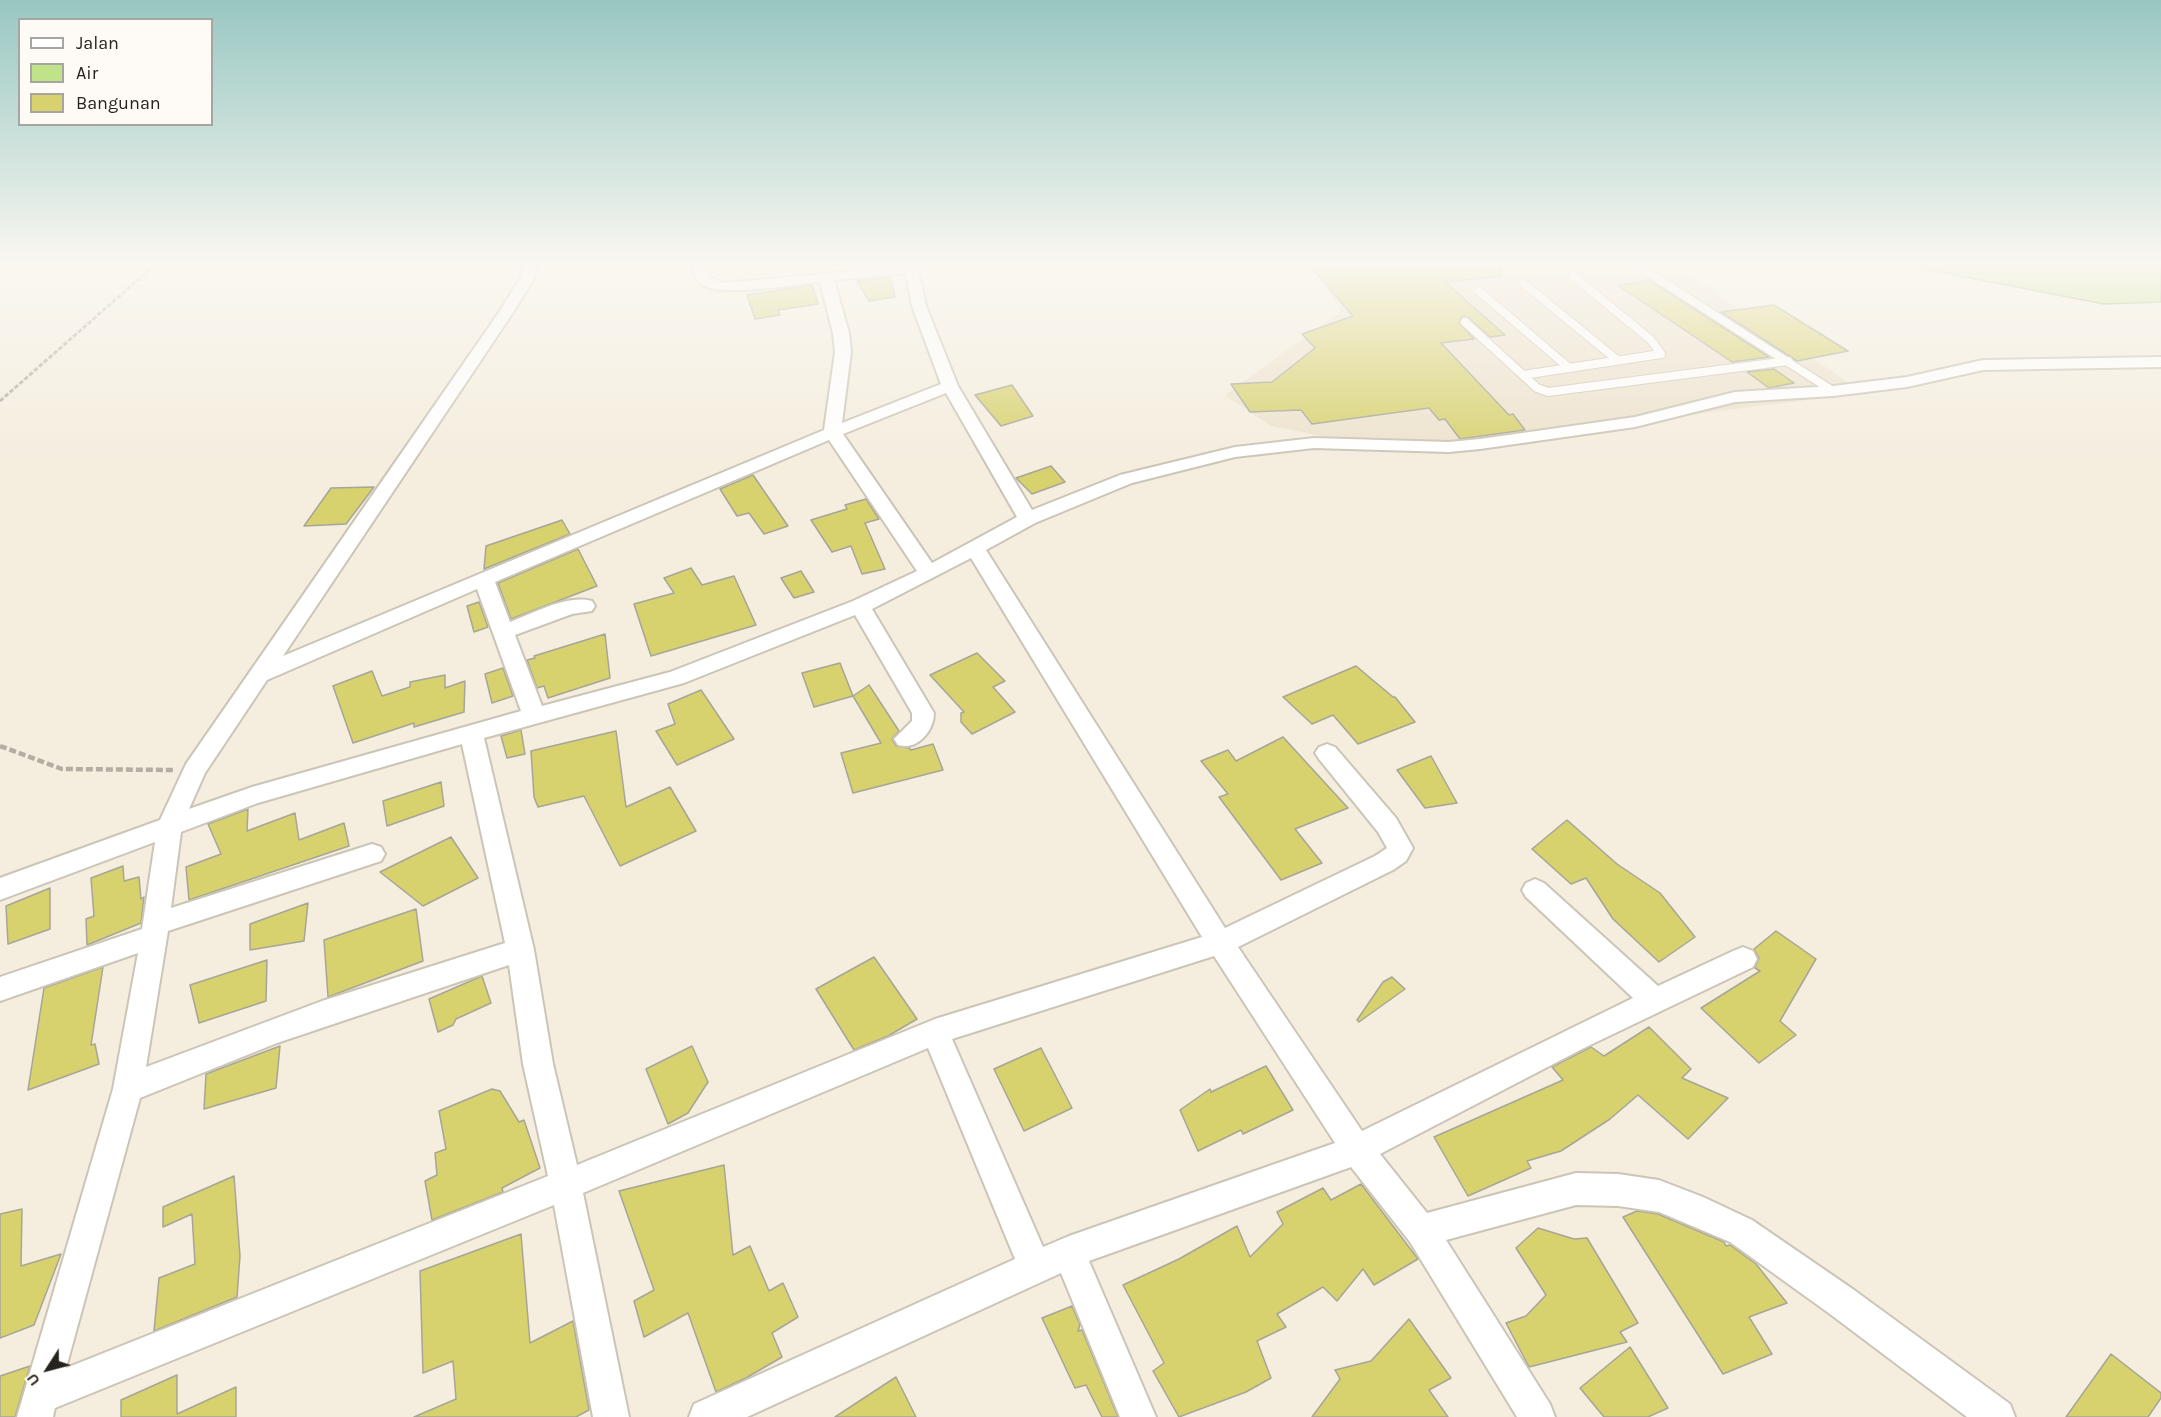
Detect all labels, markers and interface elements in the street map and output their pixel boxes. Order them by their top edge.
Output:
legend [18,18,213,126]
text: Jalan [76,32,119,54]
text: Air [76,62,98,84]
text: Bangunan [76,92,161,114]
north arrow [18,1339,78,1399]
text: U [22,1370,44,1390]

